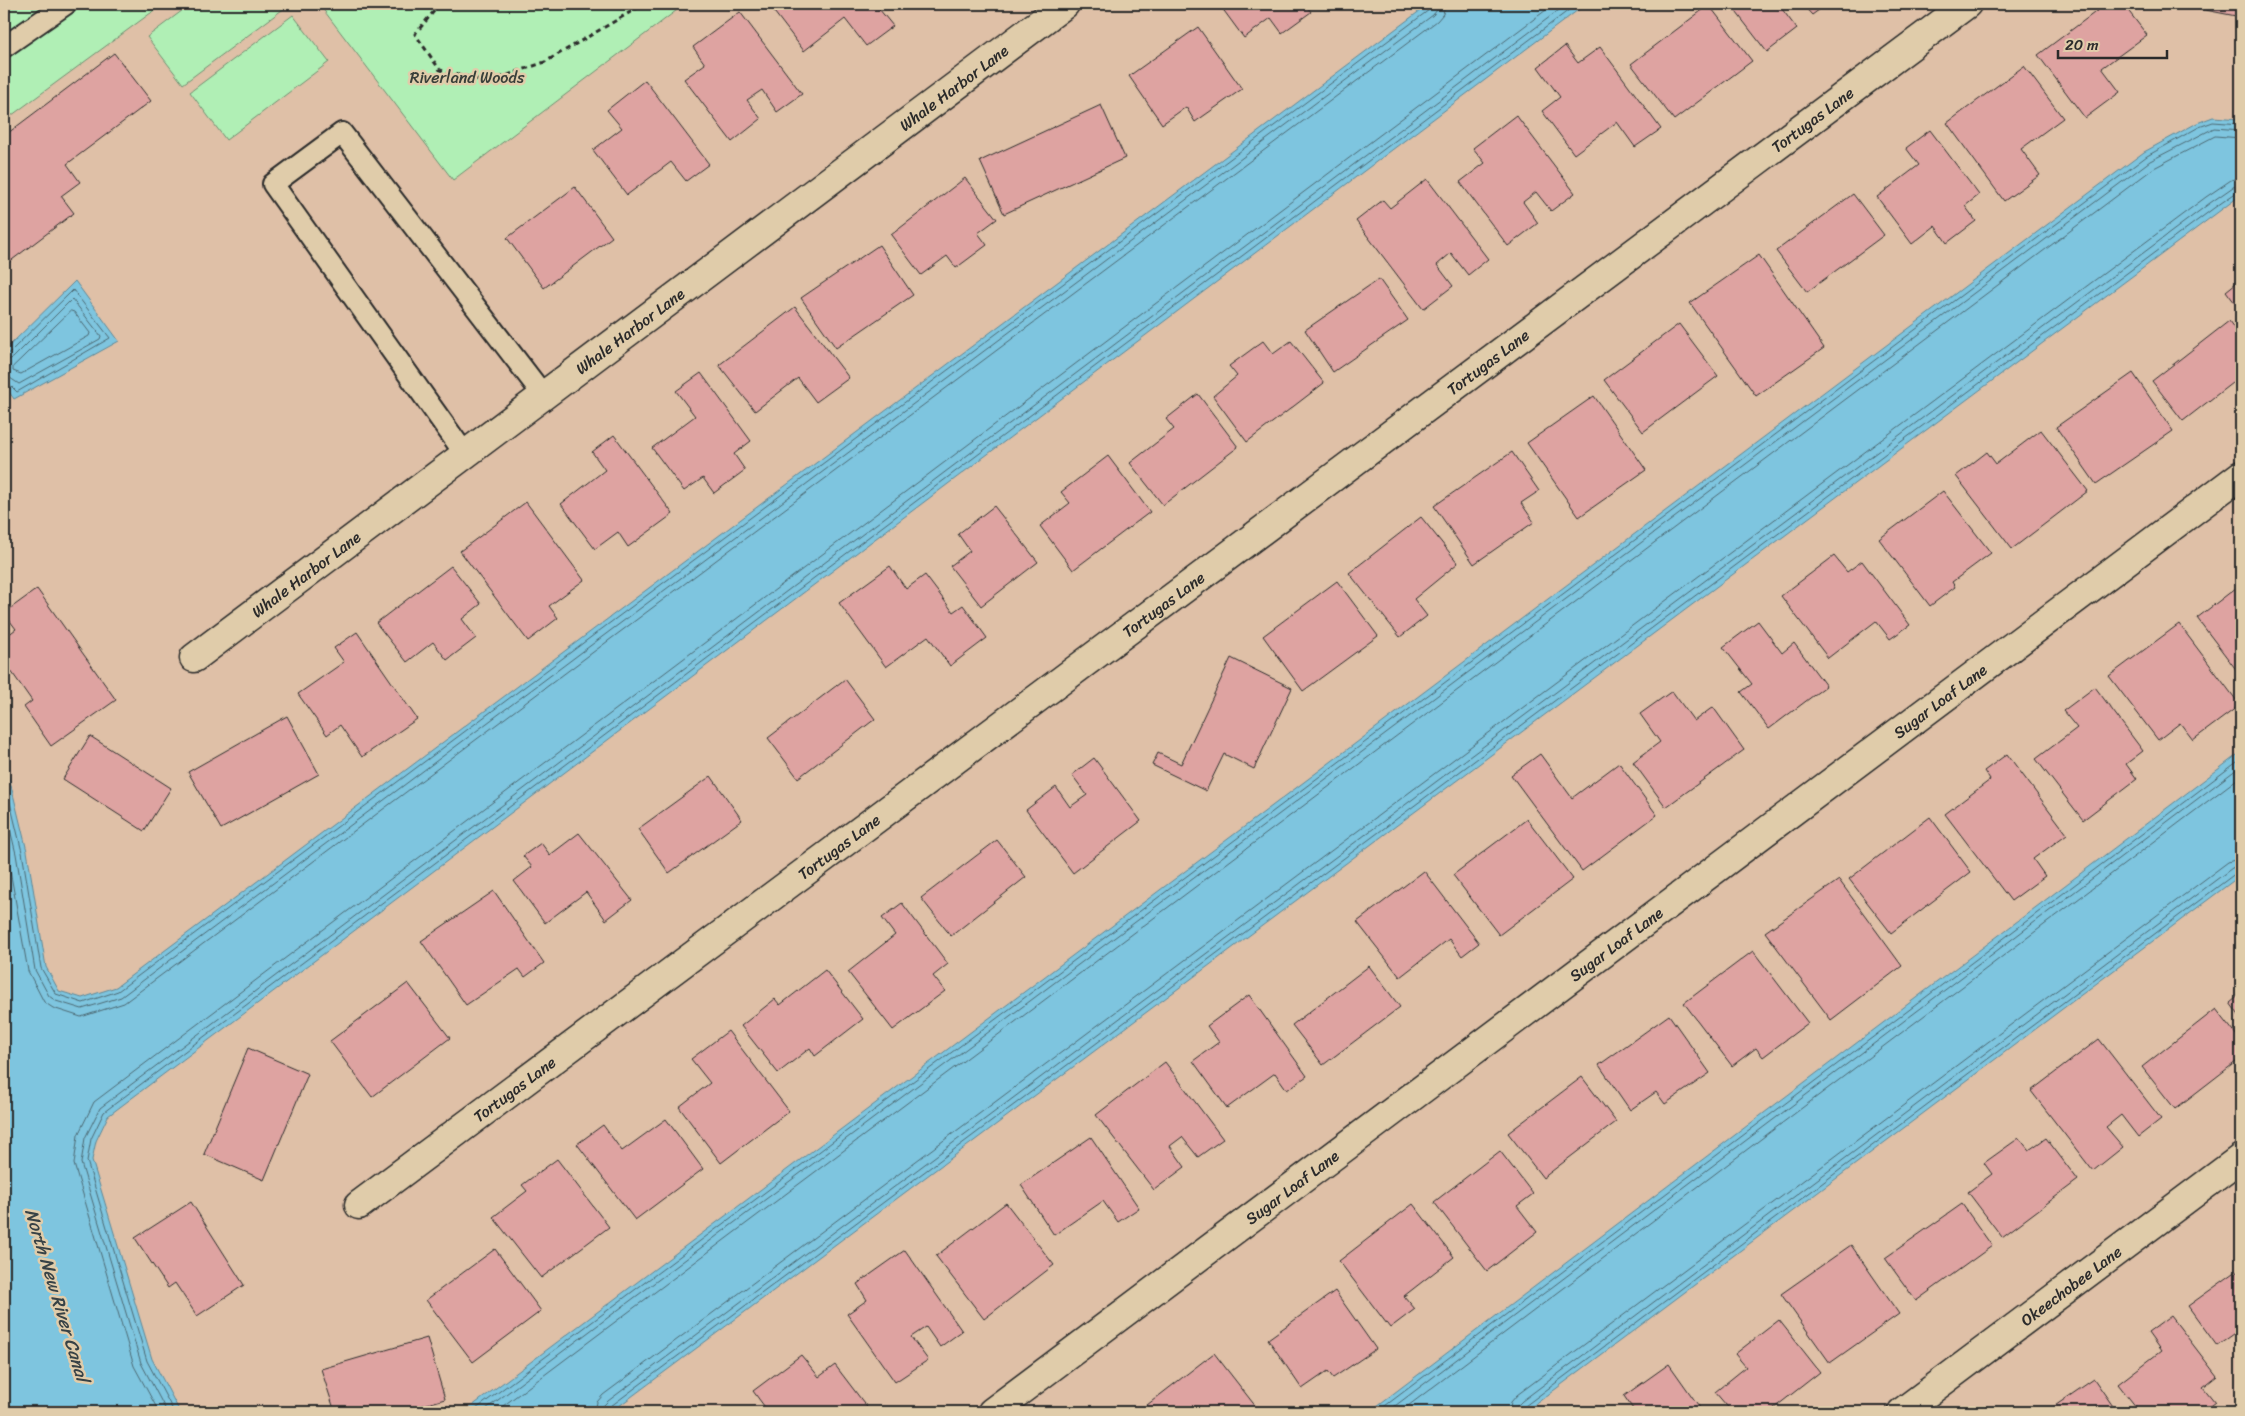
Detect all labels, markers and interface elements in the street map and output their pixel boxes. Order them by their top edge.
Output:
scale bar [2058,28,2166,60]
text: 20 m [2065,32,2099,58]
street label: Whale Harbor Lane [893,37,1015,139]
park label: Riverland Woods [410,63,525,92]
street label: Tortugas Lane [1765,79,1861,161]
street label: Whale Harbor Lane [569,280,692,382]
street label: Tortugas Lane [1440,321,1536,403]
street label: Whale Harbor Lane [245,523,368,625]
street label: Tortugas Lane [1116,564,1212,645]
street label: Sugar Loaf Lane [1887,656,1994,746]
street label: Tortugas Lane [791,806,887,888]
street label: Sugar Loaf Lane [1563,899,1670,989]
street label: Tortugas Lane [467,1048,563,1130]
street label: Sugar Loaf Lane [1239,1142,1346,1233]
water label: North New River Canal [15,1204,100,1389]
street label: Okeechobee Lane [2014,1238,2128,1334]

